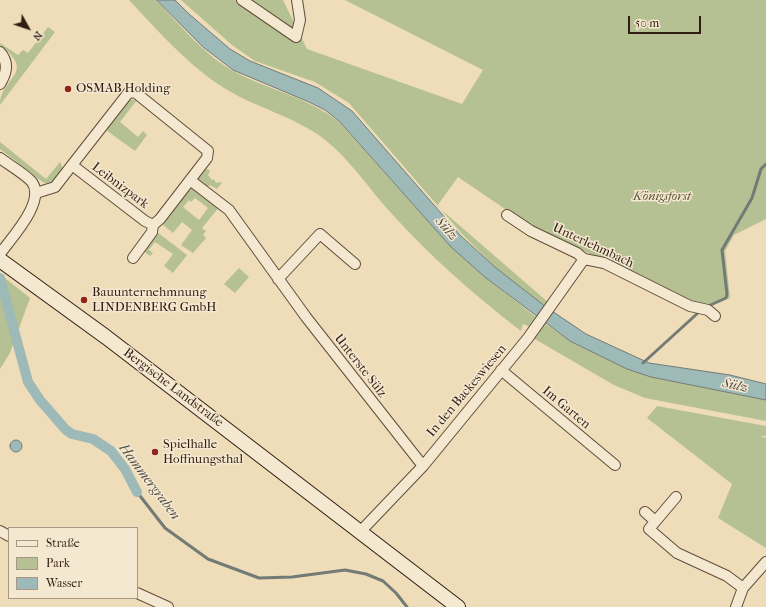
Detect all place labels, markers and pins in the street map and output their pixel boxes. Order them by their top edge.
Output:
place label: OSMAB Holding [76,81,170,97]
marker: OSMAB Holding [63,84,73,94]
place label: Bauunternehmnung LINDENBERG GmbH [92,285,217,316]
marker: Bauunternehmnung LINDENBERG GmbH [79,295,89,305]
place label: Spielhalle Hoffnungsthal [163,437,243,468]
marker: Spielhalle Hoffnungsthal [150,447,160,457]

